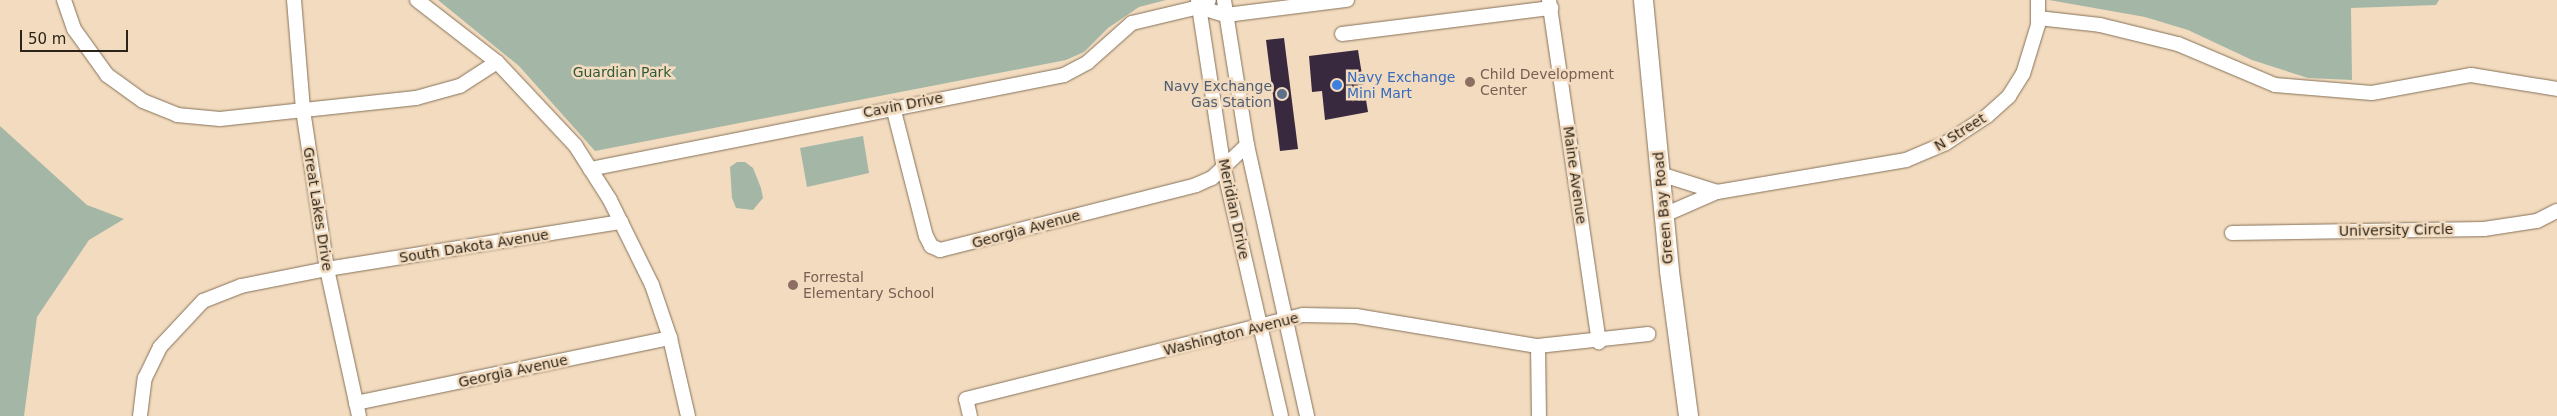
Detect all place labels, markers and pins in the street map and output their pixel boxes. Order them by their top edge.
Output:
place label: Child Development Center [1480,66,1614,98]
place label: Navy Exchange Mini Mart [1347,69,1455,102]
marker: Child Development Center [1464,76,1476,88]
place label: Navy Exchange Gas Station [1164,78,1272,110]
marker: Navy Exchange Mini Mart [1331,79,1343,91]
marker: Navy Exchange Gas Station [1276,88,1288,100]
place label: Forrestal Elementary School [803,269,935,302]
marker: Forrestal Elementary School [787,279,799,291]

